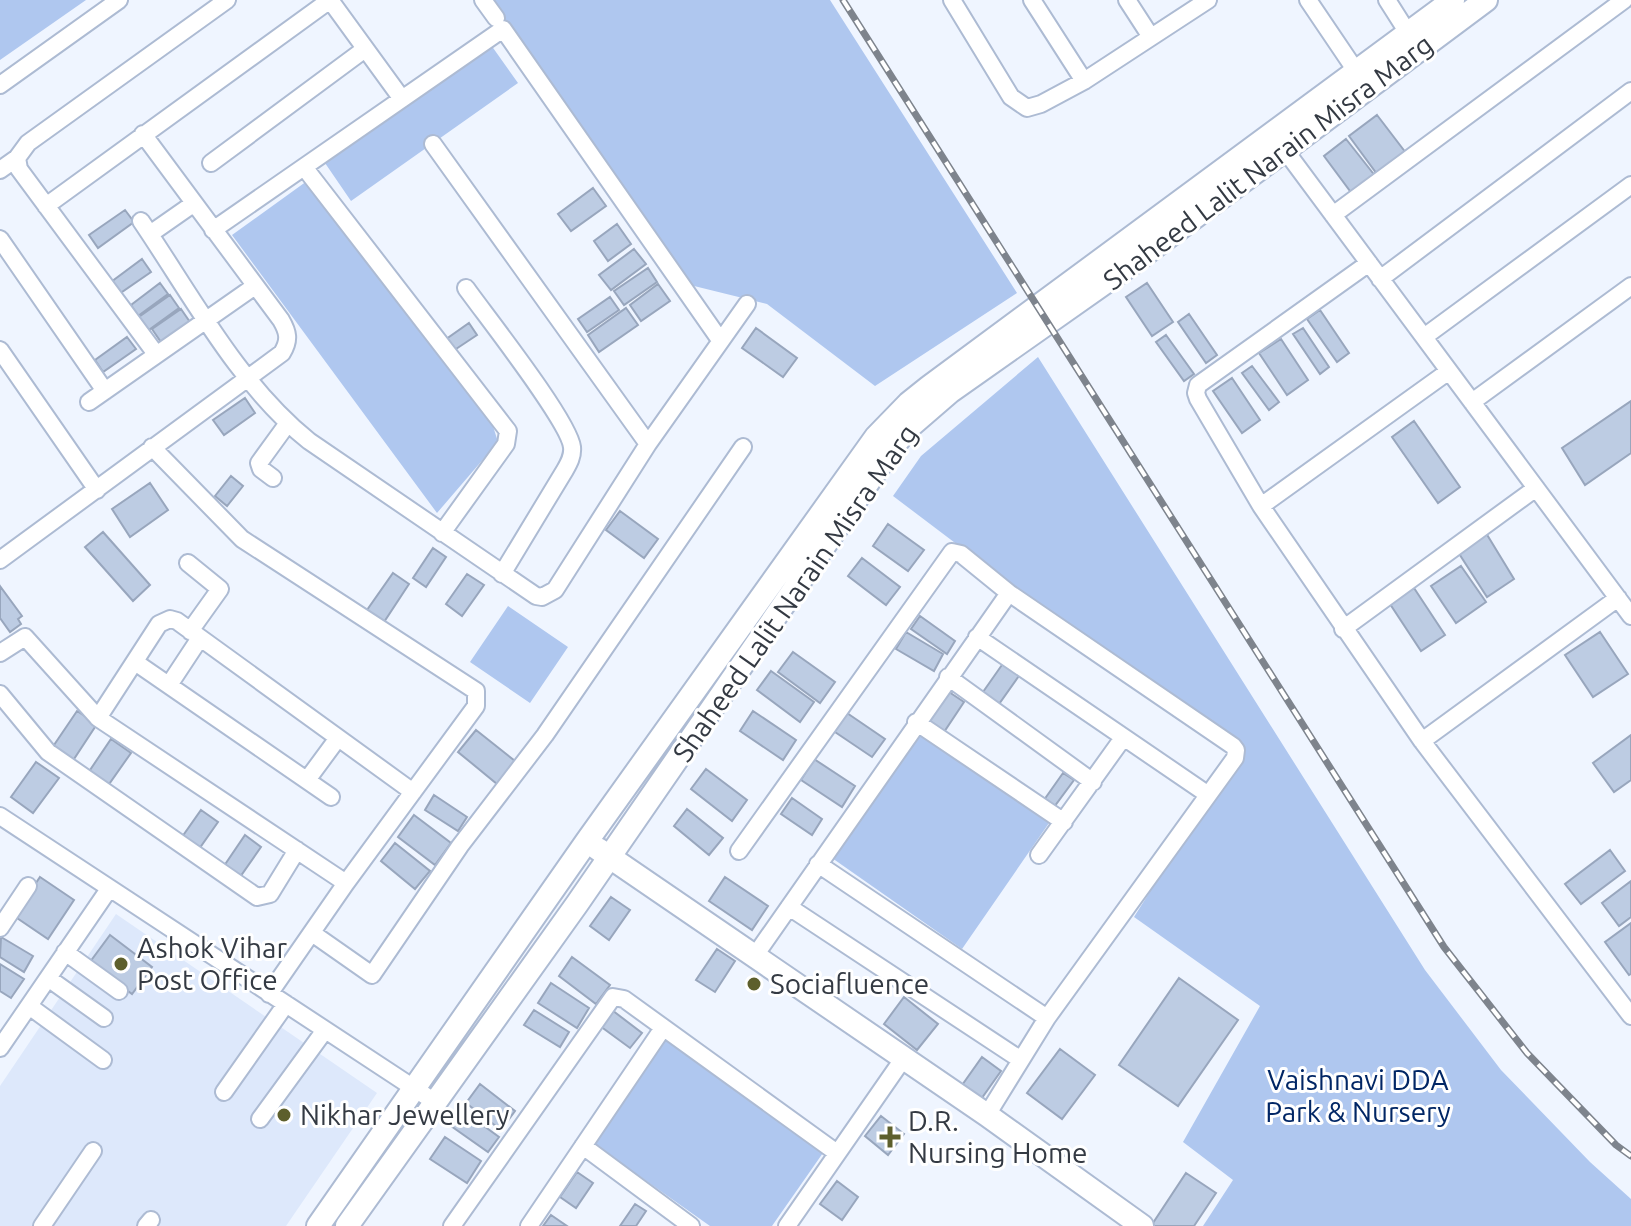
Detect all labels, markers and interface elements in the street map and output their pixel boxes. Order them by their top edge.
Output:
street label: Shaheed Lalit Narain Misra Marg [1097,28,1438,295]
street label: Shaheed Lalit Narain Misra Marg [666,419,923,767]
place label: Ashok Vihar Post Office [137,932,287,995]
marker: Ashok Vihar Post Office [112,955,130,973]
place label: Sociafluence [770,968,929,999]
marker: Sociafluence [745,975,763,993]
park label: Vaishnavi DDA Park & Nursery [1265,1064,1451,1127]
place label: Nikhar Jewellery [300,1099,510,1130]
place label: D.R. Nursing Home [908,1105,1088,1168]
marker: Nikhar Jewellery [275,1106,293,1124]
marker: D.R. Nursing Home [879,1126,901,1148]

